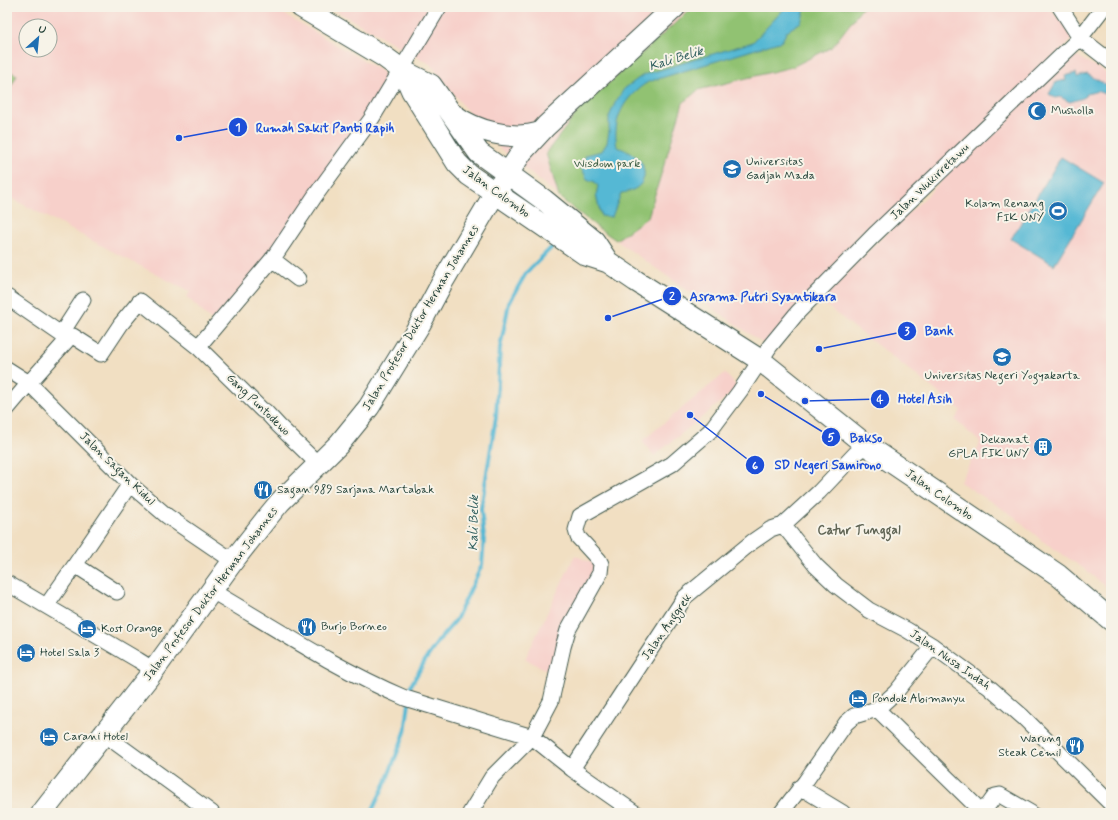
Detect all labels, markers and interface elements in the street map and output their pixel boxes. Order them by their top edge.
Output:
north arrow [18,18,58,58]
text: U [36,22,48,38]
water label: Kali Belik [647,42,707,75]
mosque icon: Musholla [1026,100,1048,122]
place label: Musholla [1051,103,1094,119]
callout: Rumah Sakit Panti Rapih [228,114,402,139]
text: 1 [235,120,241,136]
text: Rumah Sakit Panti Rapih [256,120,394,137]
street label: Jalan Wukirretawu [887,140,973,224]
place label: Universitas Gadjah Mada [746,154,815,184]
park label: Wisdom park [574,156,640,172]
school or university icon: Universitas Gadjah Mada [721,158,743,180]
street label: Jalan Colombo [459,162,533,222]
place label: Kolam Renang FIK UNY [965,196,1044,226]
sports icon: Kolam Renang FIK UNY [1047,200,1069,222]
street label: Jalan Profesor Doktor Herman Johannes [359,222,483,414]
callout: Asrama Putri Syantikara [662,284,844,309]
text: 2 [669,289,675,305]
text: Asrama Putri Syantikara [690,289,836,306]
callout: Bank [897,318,962,343]
text: Bank [925,323,954,340]
text: 3 [904,324,910,340]
school or university icon: Universitas Negeri Yogyakarta [991,346,1013,368]
place label: Universitas Negeri Yogyakarta [924,368,1080,385]
street label: Gang Puntodewo [223,370,293,440]
callout: Hotel Asih [870,386,960,411]
text: Hotel Asih [898,391,952,408]
text: 4 [877,392,884,408]
callout: Bakso [821,424,890,449]
street label: Jalan Sagan Kidul [75,429,158,510]
text: 5 [827,430,835,446]
text: Bakso [850,430,883,447]
place label: Dekanat GPLA FIK UNY [948,432,1029,462]
building icon: Dekanat GPLA FIK UNY [1032,436,1054,458]
callout: SD Negeri Samirono [745,452,891,477]
text: SD Negeri Samirono [775,457,882,475]
text: 6 [752,458,758,474]
street label: Jalan Colombo [902,466,976,524]
restaurant icon: Sagan 989 Sarjana Martabak [252,479,274,501]
place label: Sagan 989 Sarjana Martabak [277,482,434,499]
water label: Kali Belik [465,494,483,551]
street label: Jalan Profesor Doktor Herman Johannes [140,503,282,684]
district label: Catur Tunggal [817,522,901,542]
street label: Jalan Anggrek [638,591,697,664]
restaurant icon: Burjo Borneo [296,616,318,638]
hotel icon: Kost Orange [76,618,98,640]
place label: Burjo Borneo [321,619,387,635]
place label: Kost Orange [101,621,163,637]
street label: Jalan Nusa Indah [906,626,994,694]
hotel icon: Hotel Sala 3 [15,642,37,664]
place label: Hotel Sala 3 [40,645,100,661]
hotel icon: Pondok Abimanyu [847,688,869,710]
place label: Pondok Abimanyu [872,691,966,707]
hotel icon: Carani Hotel [38,726,60,748]
place label: Carani Hotel [63,729,128,745]
place label: Warung Steak Cemil [998,731,1061,761]
restaurant icon: Warung Steak Cemil [1064,735,1086,757]

